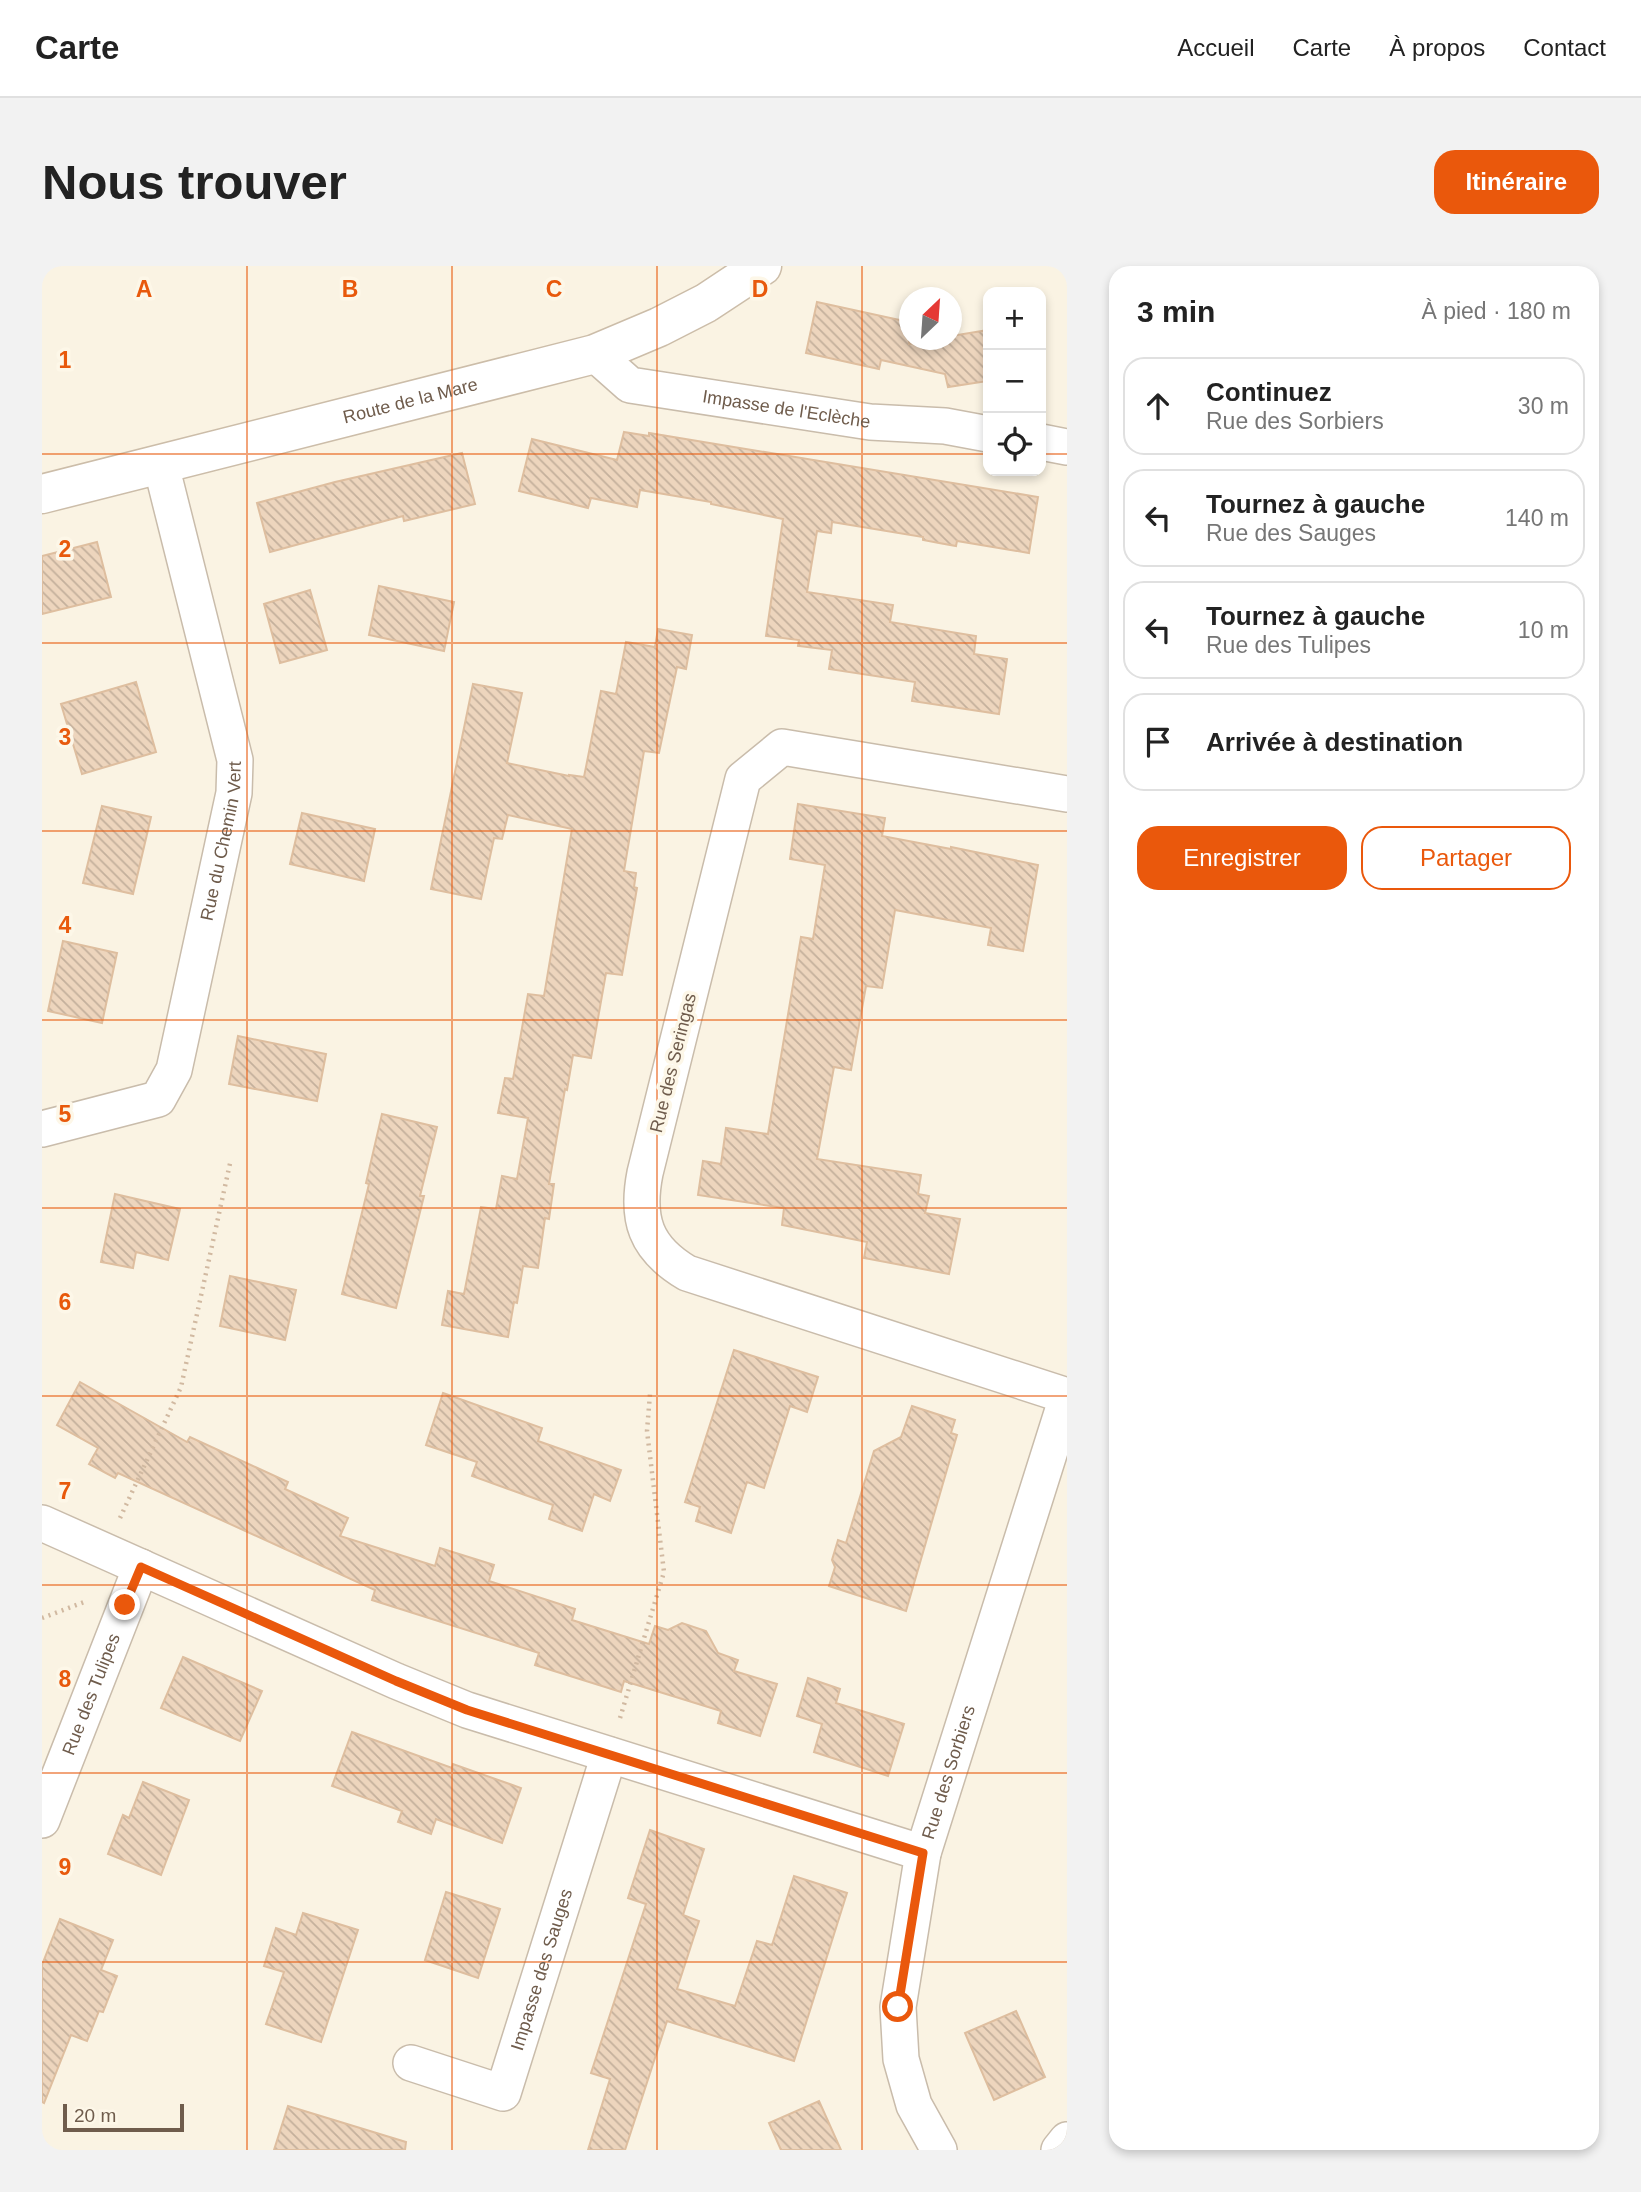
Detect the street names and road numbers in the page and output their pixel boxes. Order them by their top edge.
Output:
street label: Route de la Mare [341,374,480,427]
street label: Impasse de l'Eclèche [701,386,872,432]
street label: Rue du Chemin Vert [197,761,245,923]
street label: Rue des Seringas [646,991,700,1135]
street label: Rue des Tulipes [58,1631,124,1758]
street label: Rue des Sorbiers [918,1703,979,1842]
street label: Impasse des Sauges [507,1886,576,2053]

